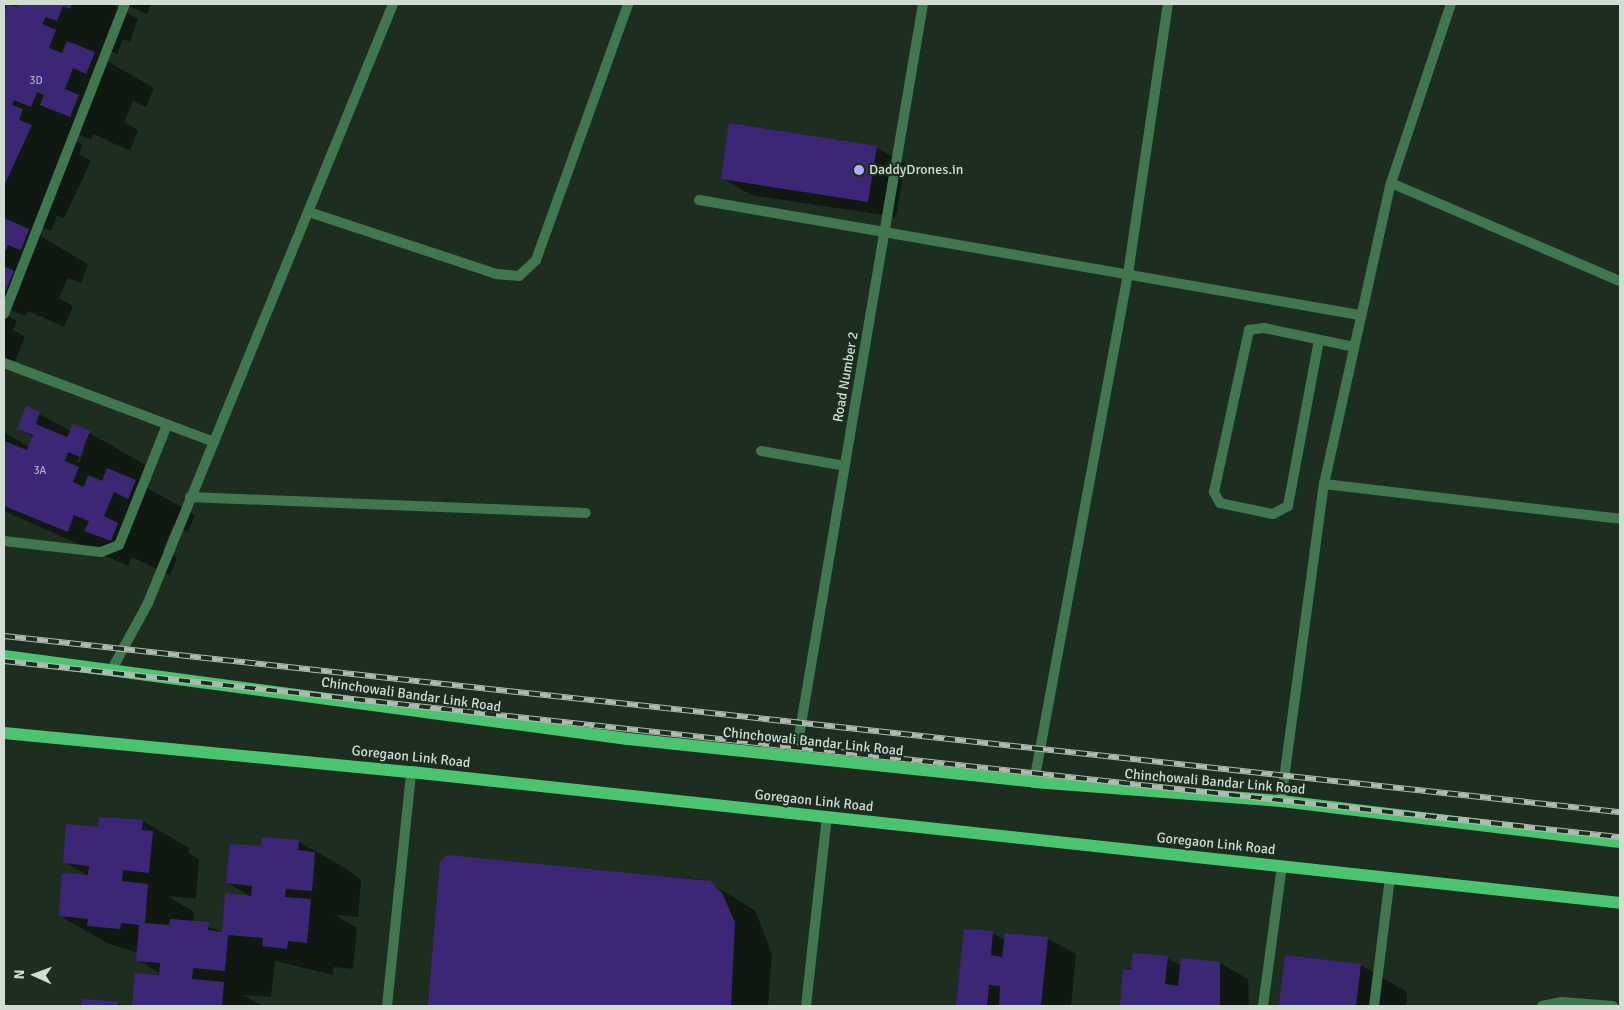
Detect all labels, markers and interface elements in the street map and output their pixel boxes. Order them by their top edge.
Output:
house number: 3D [29,74,43,88]
place label: DaddyDrones.in [869,162,963,178]
marker: DaddyDrones.in [853,164,865,176]
street label: Road Number 2 [830,330,862,424]
house number: 3A [34,464,46,478]
street label: Chinchowali Bandar Link Road [320,674,502,716]
street label: Chinchowali Bandar Link Road [722,724,904,760]
street label: Goregaon Link Road [351,742,471,772]
street label: Chinchowali Bandar Link Road [1124,766,1306,798]
street label: Goregaon Link Road [754,786,874,816]
street label: Goregaon Link Road [1156,829,1276,859]
north arrow [10,950,60,1000]
text: N [11,969,28,980]

